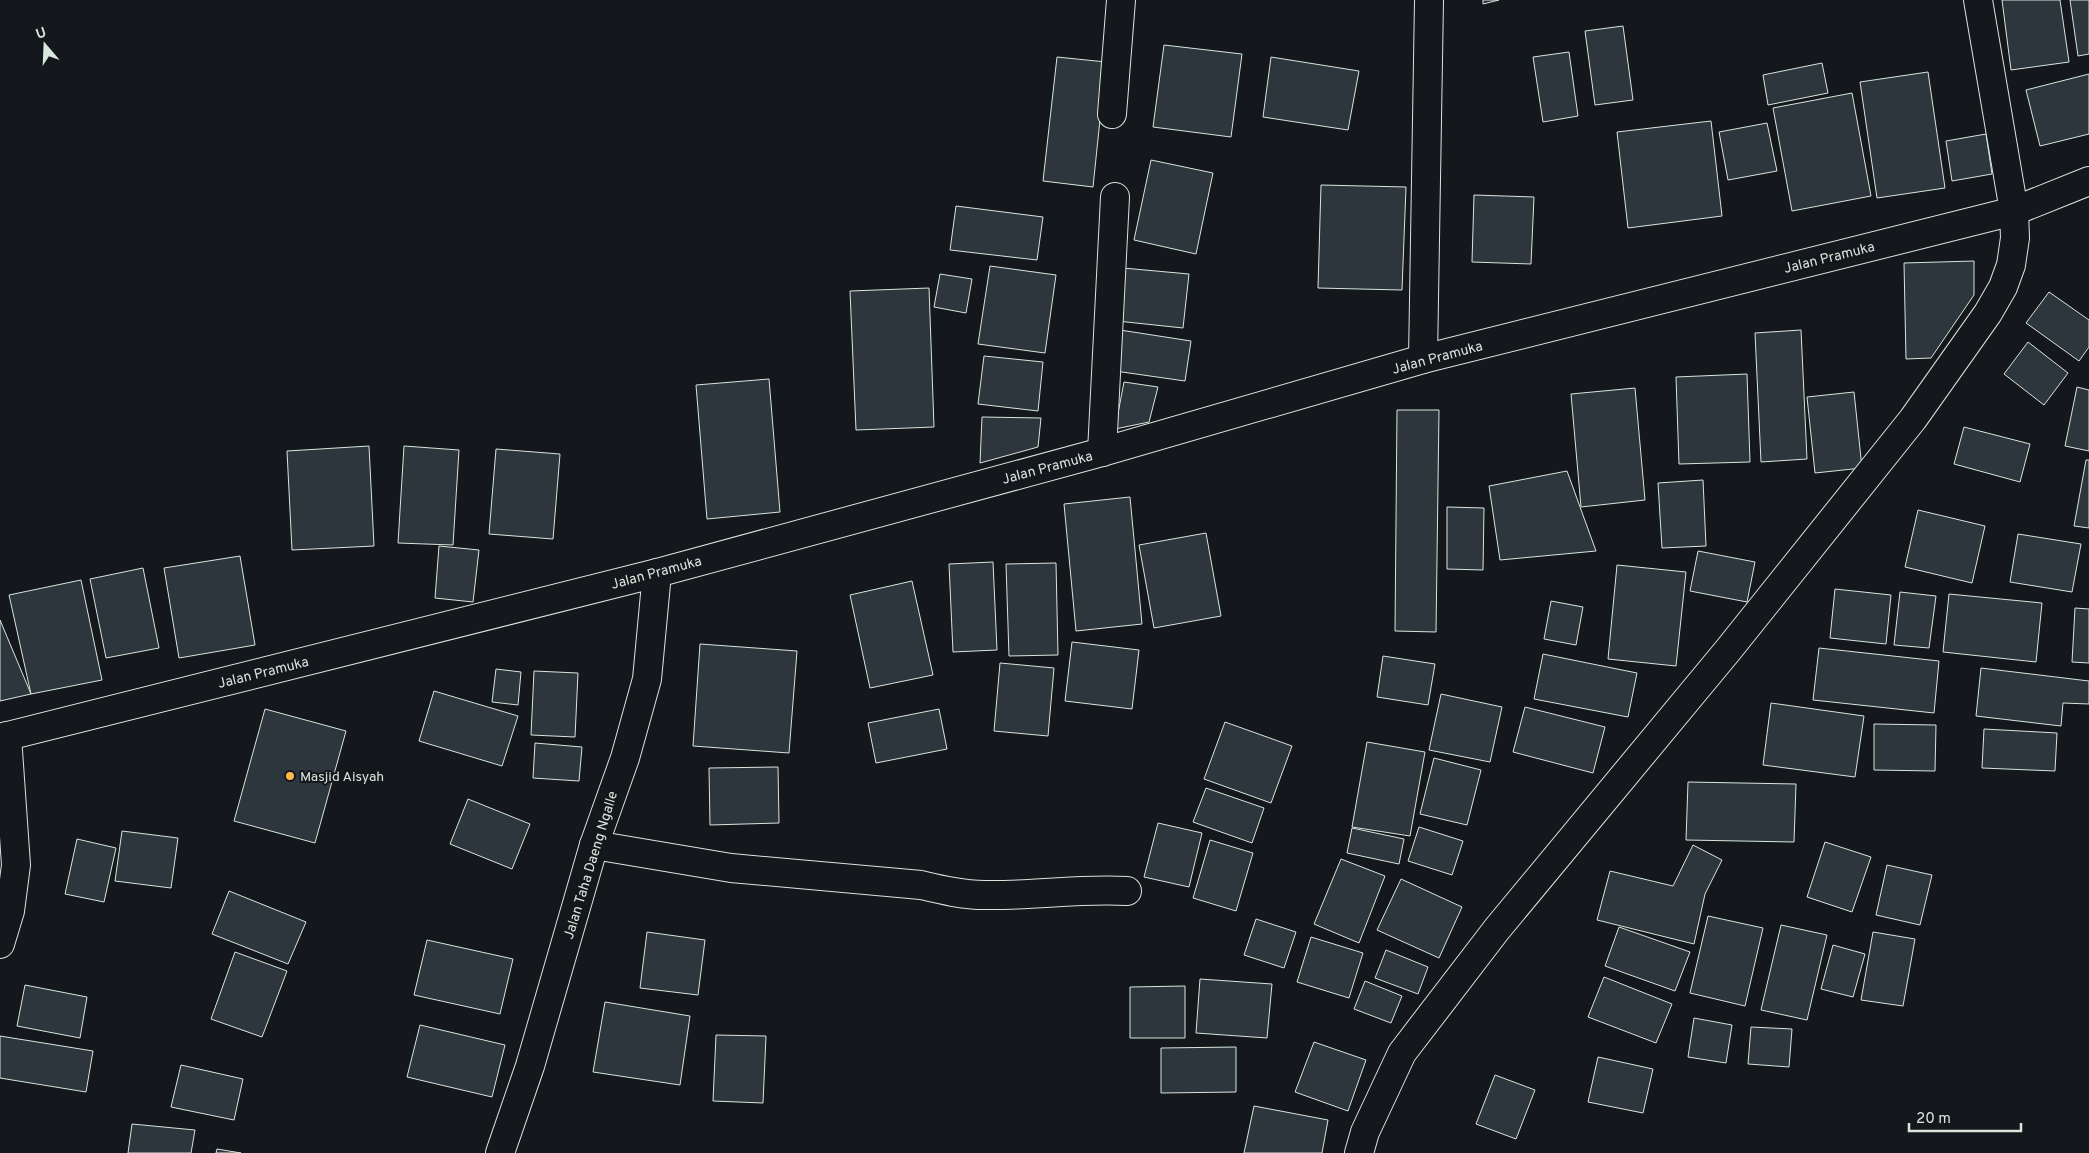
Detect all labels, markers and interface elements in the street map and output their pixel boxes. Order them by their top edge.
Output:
north arrow [20,20,70,70]
text: U [34,24,49,44]
street label: Jalan Pramuka [1782,239,1877,278]
street label: Jalan Pramuka [1390,338,1485,379]
street label: Jalan Pramuka [1000,448,1095,489]
street label: Jalan Pramuka [609,553,704,594]
street label: Jalan Pramuka [216,654,311,693]
place label: Masjid Aisyah [300,769,384,786]
marker: Masjid Aisyah [284,770,296,782]
street label: Jalan Taha Daeng Ngalle [561,789,622,942]
scale bar [1909,1100,2022,1132]
text: 20 m [1916,1110,1951,1129]

